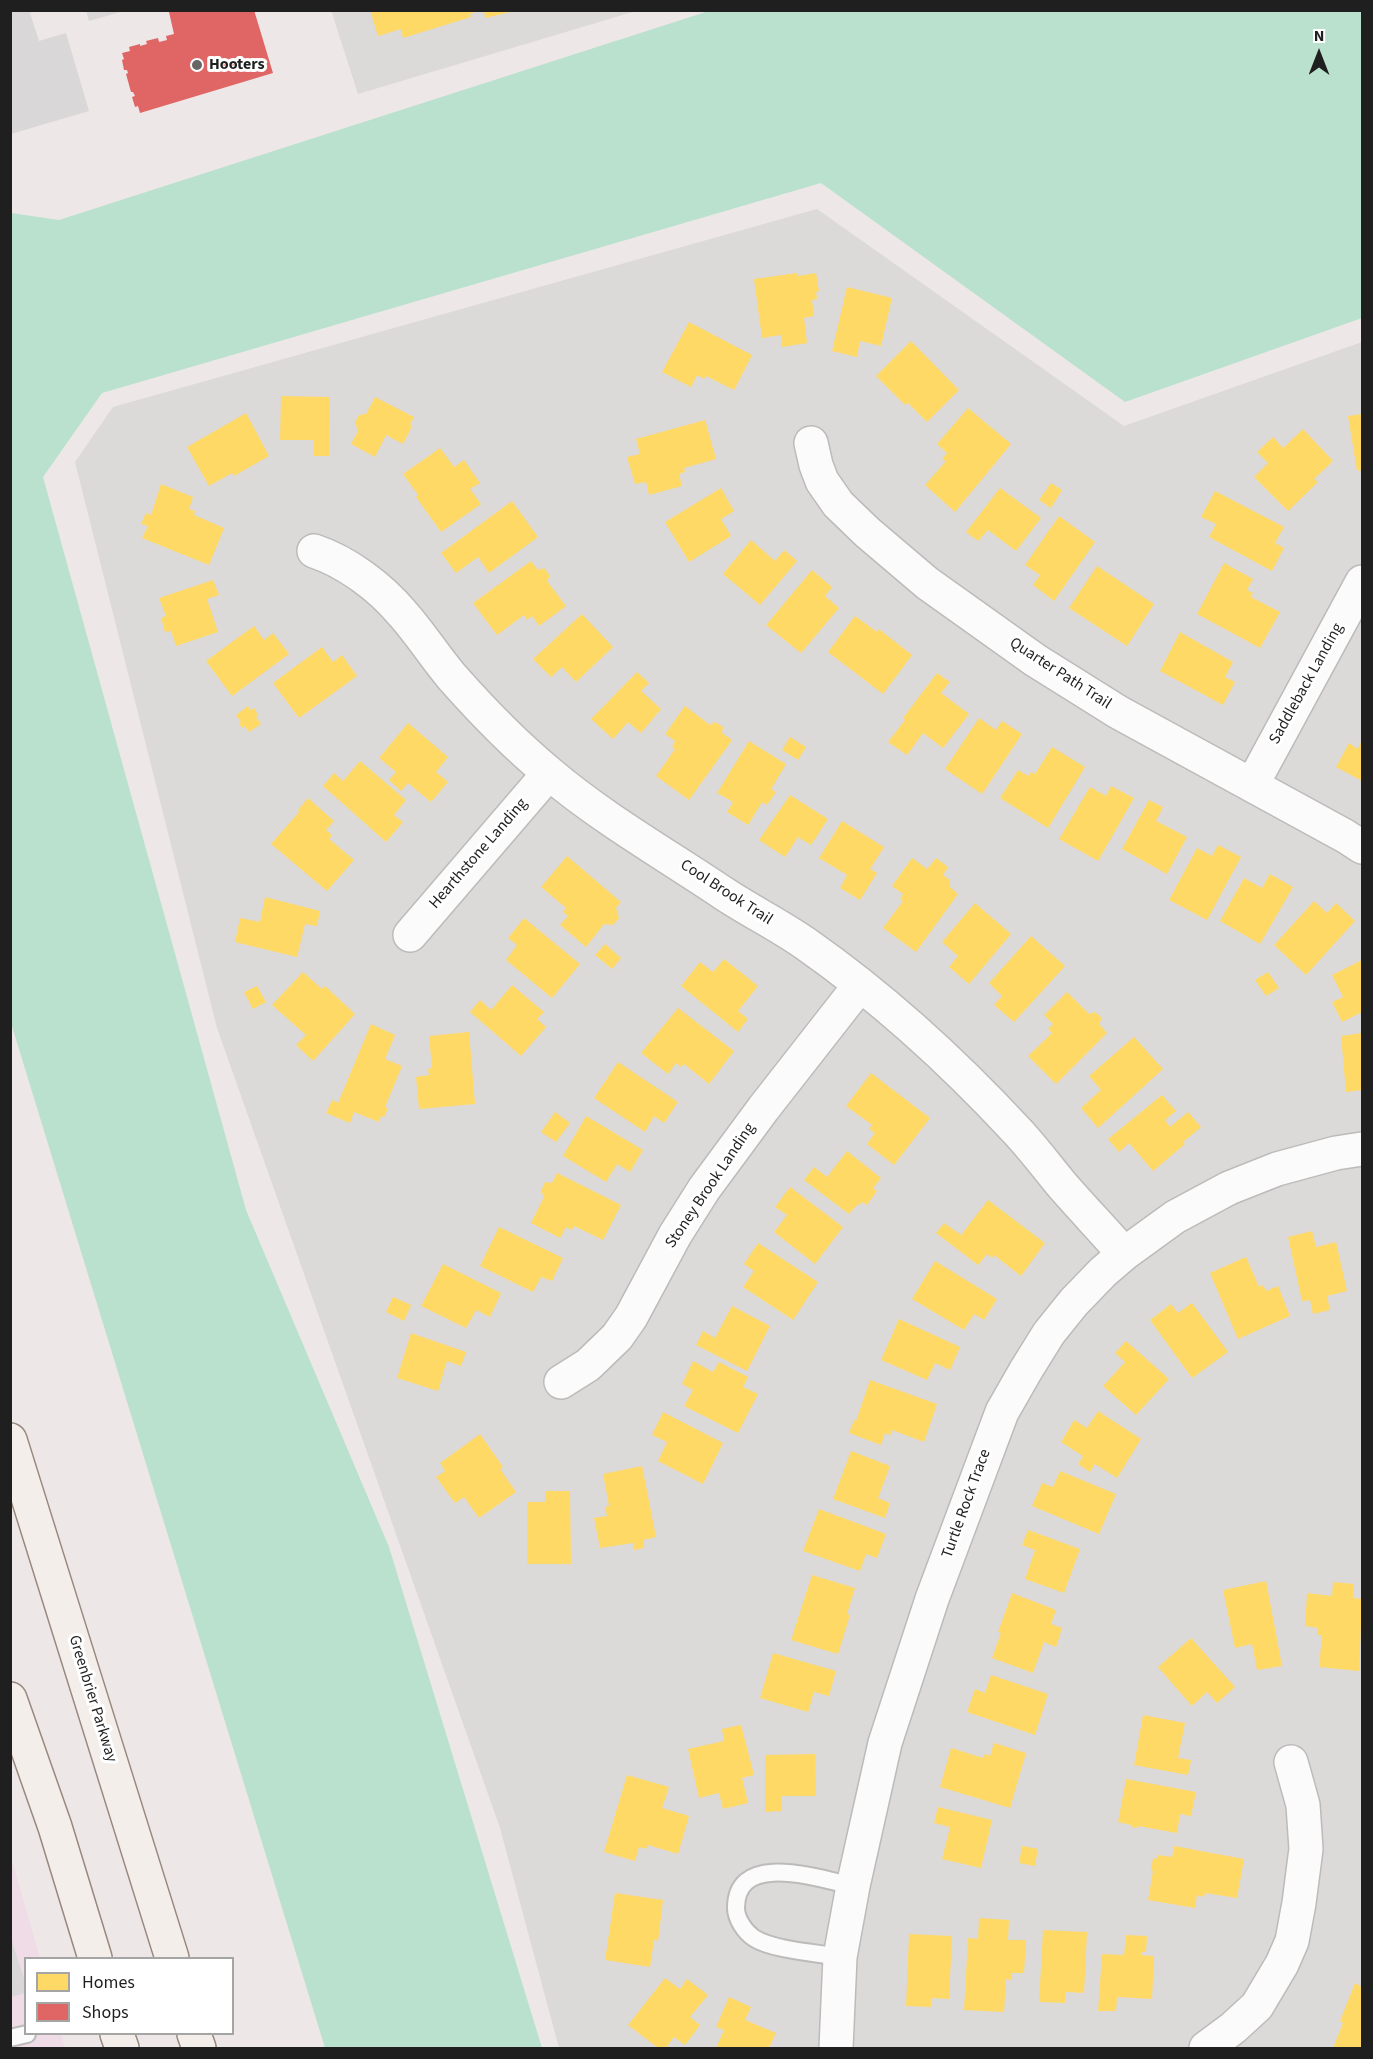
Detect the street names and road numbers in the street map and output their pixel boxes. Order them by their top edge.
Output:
street label: Saddleback Landing [1266,620,1348,748]
street label: Quarter Path Trail [1006,634,1114,714]
street label: Hearthstone Landing [426,795,532,913]
street label: Cool Brook Trail [676,856,776,930]
street label: Stoney Brook Landing [662,1120,760,1252]
street label: Turtle Rock Trace [938,1447,996,1561]
street label: Greenbrier Parkway [64,1633,120,1765]

